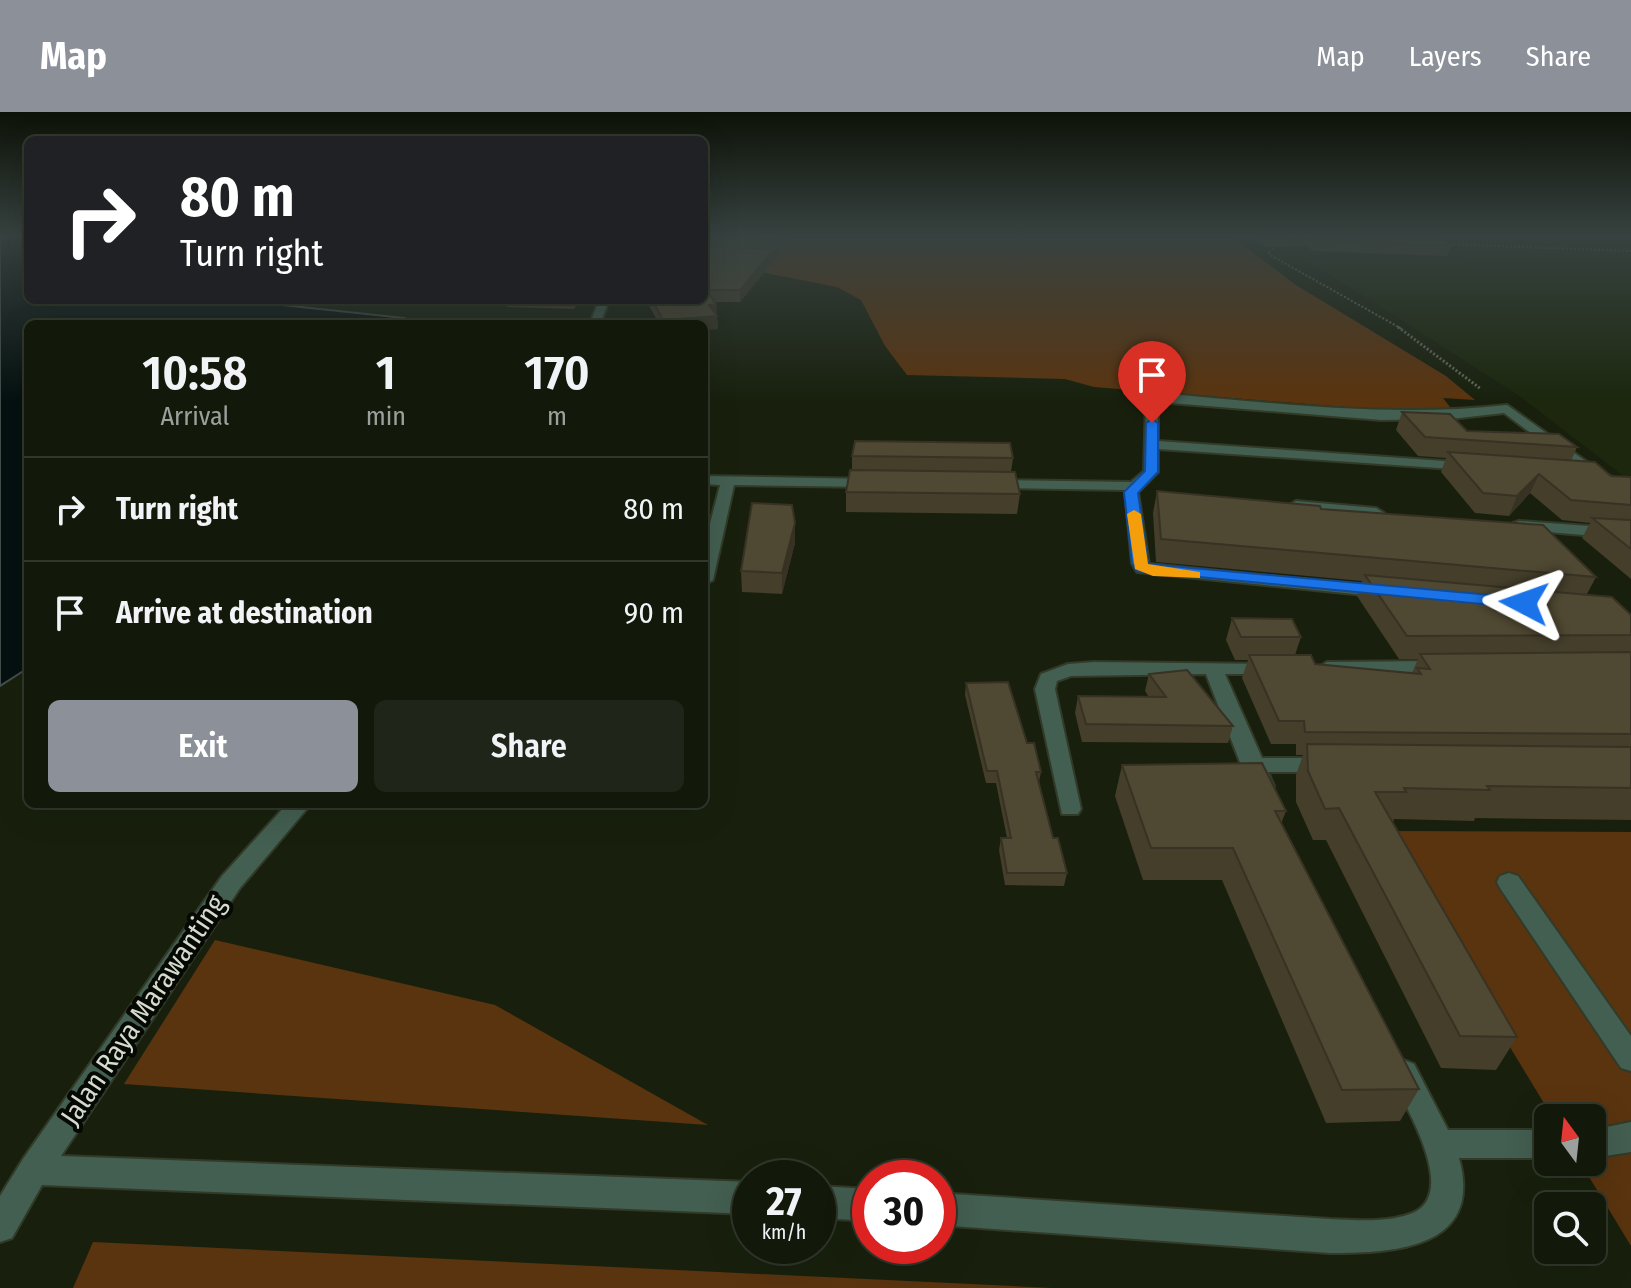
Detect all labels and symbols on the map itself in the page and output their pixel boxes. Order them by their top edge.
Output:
pin [1118,341,1186,423]
position arrow [1482,561,1566,645]
street label: Jalan Raya Marawanting [54,888,233,1131]
north arrow [1534,1104,1606,1176]
speed limit sign: 30 [852,1160,956,1264]

